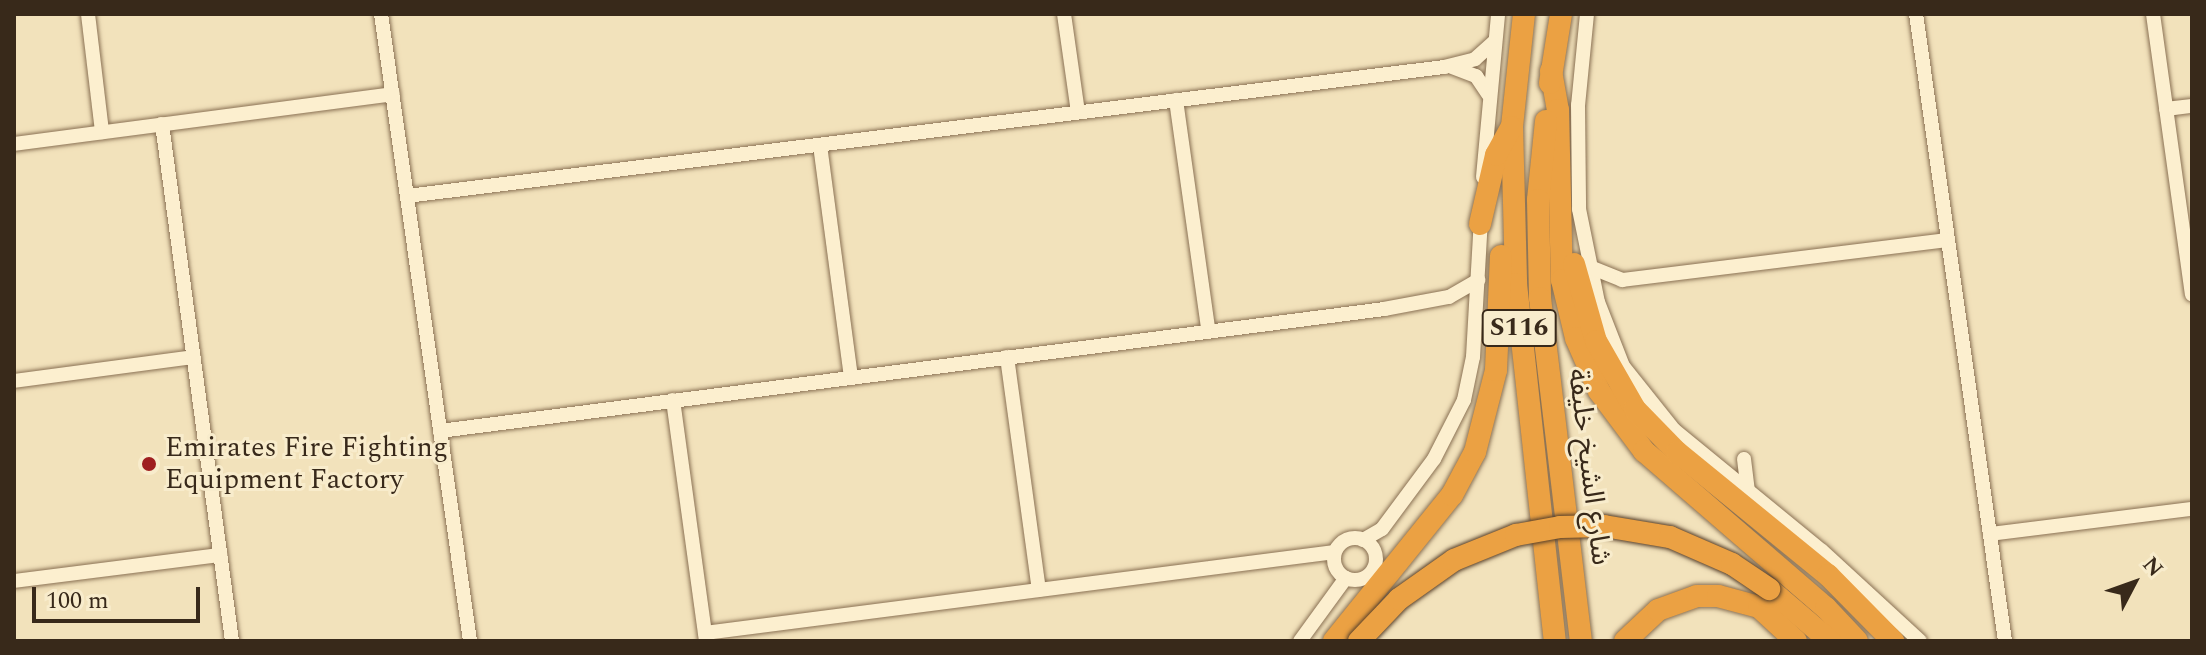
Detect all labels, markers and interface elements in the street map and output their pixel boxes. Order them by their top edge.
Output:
road number: S116 [1481,306,1557,350]
street label: شارع الشيخ خليفة [1560,367,1618,567]
place label: Emirates Fire Fighting Equipment Factory [165,431,448,497]
marker: Emirates Fire Fighting Equipment Factory [140,455,158,473]
north arrow [2094,543,2174,623]
text: N [2134,549,2171,585]
scale bar [36,571,204,621]
text: 100 m [46,583,109,619]

